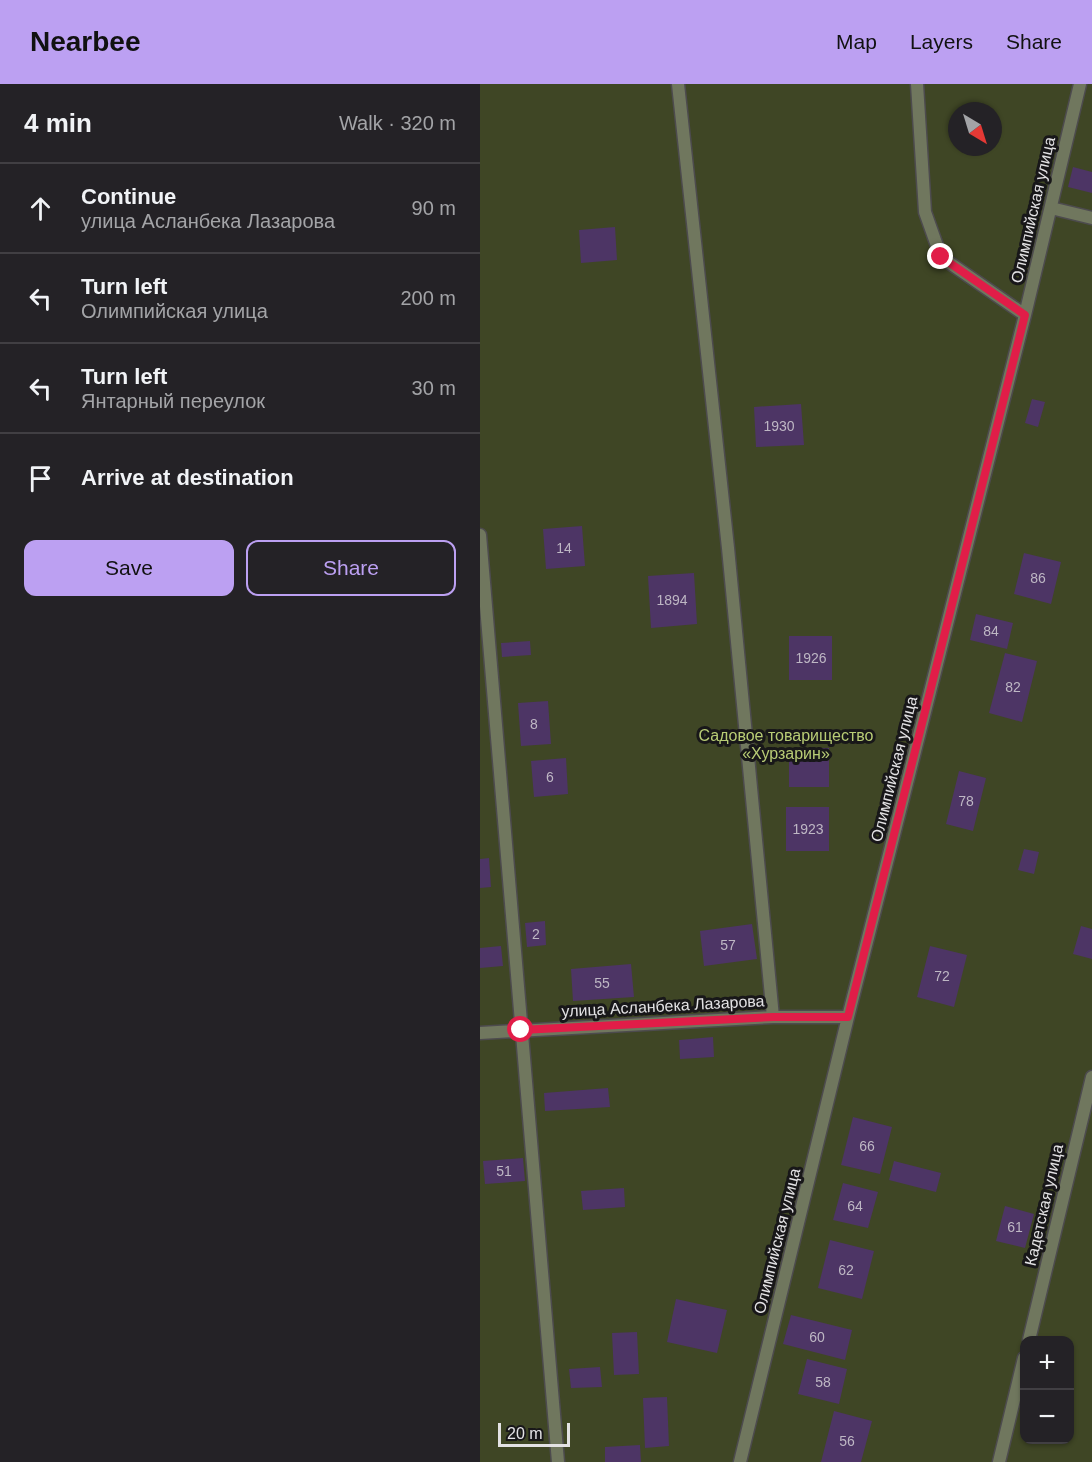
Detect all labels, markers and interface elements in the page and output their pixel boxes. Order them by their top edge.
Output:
text: Nearbee [30,26,141,57]
text: Map [836,30,877,53]
text: Layers [910,30,973,53]
text: Share [1006,30,1062,53]
north arrow [948,102,1002,156]
text: 4 min [24,108,92,138]
text: Walk · 320 m [339,112,456,134]
street label: Олимпийская улица [1008,135,1058,285]
text: Continue [81,184,176,209]
icon: ahead [24,192,57,225]
text: 90 m [412,197,456,219]
text: улица Асланбека Лазарова [81,210,335,232]
route end [927,243,953,269]
text: Turn left [81,274,167,299]
icon: left [24,282,57,315]
text: 200 m [400,287,456,309]
text: Олимпийская улица [81,300,268,322]
text: Turn left [81,364,167,389]
icon: left [24,372,57,405]
text: 30 m [412,377,456,399]
text: Янтарный переулок [81,390,265,412]
house number: 1930 [763,418,795,434]
icon: arrive [24,462,57,495]
text: Arrive at destination [81,465,294,490]
button: Save [24,540,234,596]
button: Share [246,540,456,596]
house number: 14 [556,540,572,556]
house number: 86 [1030,570,1046,586]
house number: 1894 [656,592,688,608]
house number: 84 [983,623,999,639]
house number: 1926 [795,650,827,666]
house number: 82 [1005,679,1021,695]
street label: Олимпийская улица [868,694,920,844]
house number: 8 [530,716,538,732]
park label: Садовое товарищество «Хурзарин» [699,727,874,762]
house number: 6 [546,769,554,785]
house number: 78 [958,793,974,809]
house number: 1923 [792,821,824,837]
house number: 2 [532,926,540,942]
house number: 57 [720,937,736,953]
house number: 72 [934,968,950,984]
house number: 55 [594,975,610,991]
street label: улица Асланбека Лазарова [561,992,765,1020]
route start [507,1016,533,1042]
house number: 66 [859,1138,875,1154]
street label: Кадетская улица [1022,1142,1066,1268]
house number: 51 [496,1163,512,1179]
street label: Олимпийская улица [751,1166,803,1316]
house number: 64 [847,1198,863,1214]
house number: 61 [1007,1219,1023,1235]
house number: 62 [838,1262,854,1278]
house number: 60 [809,1329,825,1345]
map controls [1020,1336,1074,1444]
button: + [1020,1336,1074,1390]
house number: 58 [815,1374,831,1390]
button: − [1020,1390,1074,1444]
scale bar [498,1420,570,1448]
text: 20 m [507,1425,543,1442]
house number: 56 [839,1433,855,1449]

